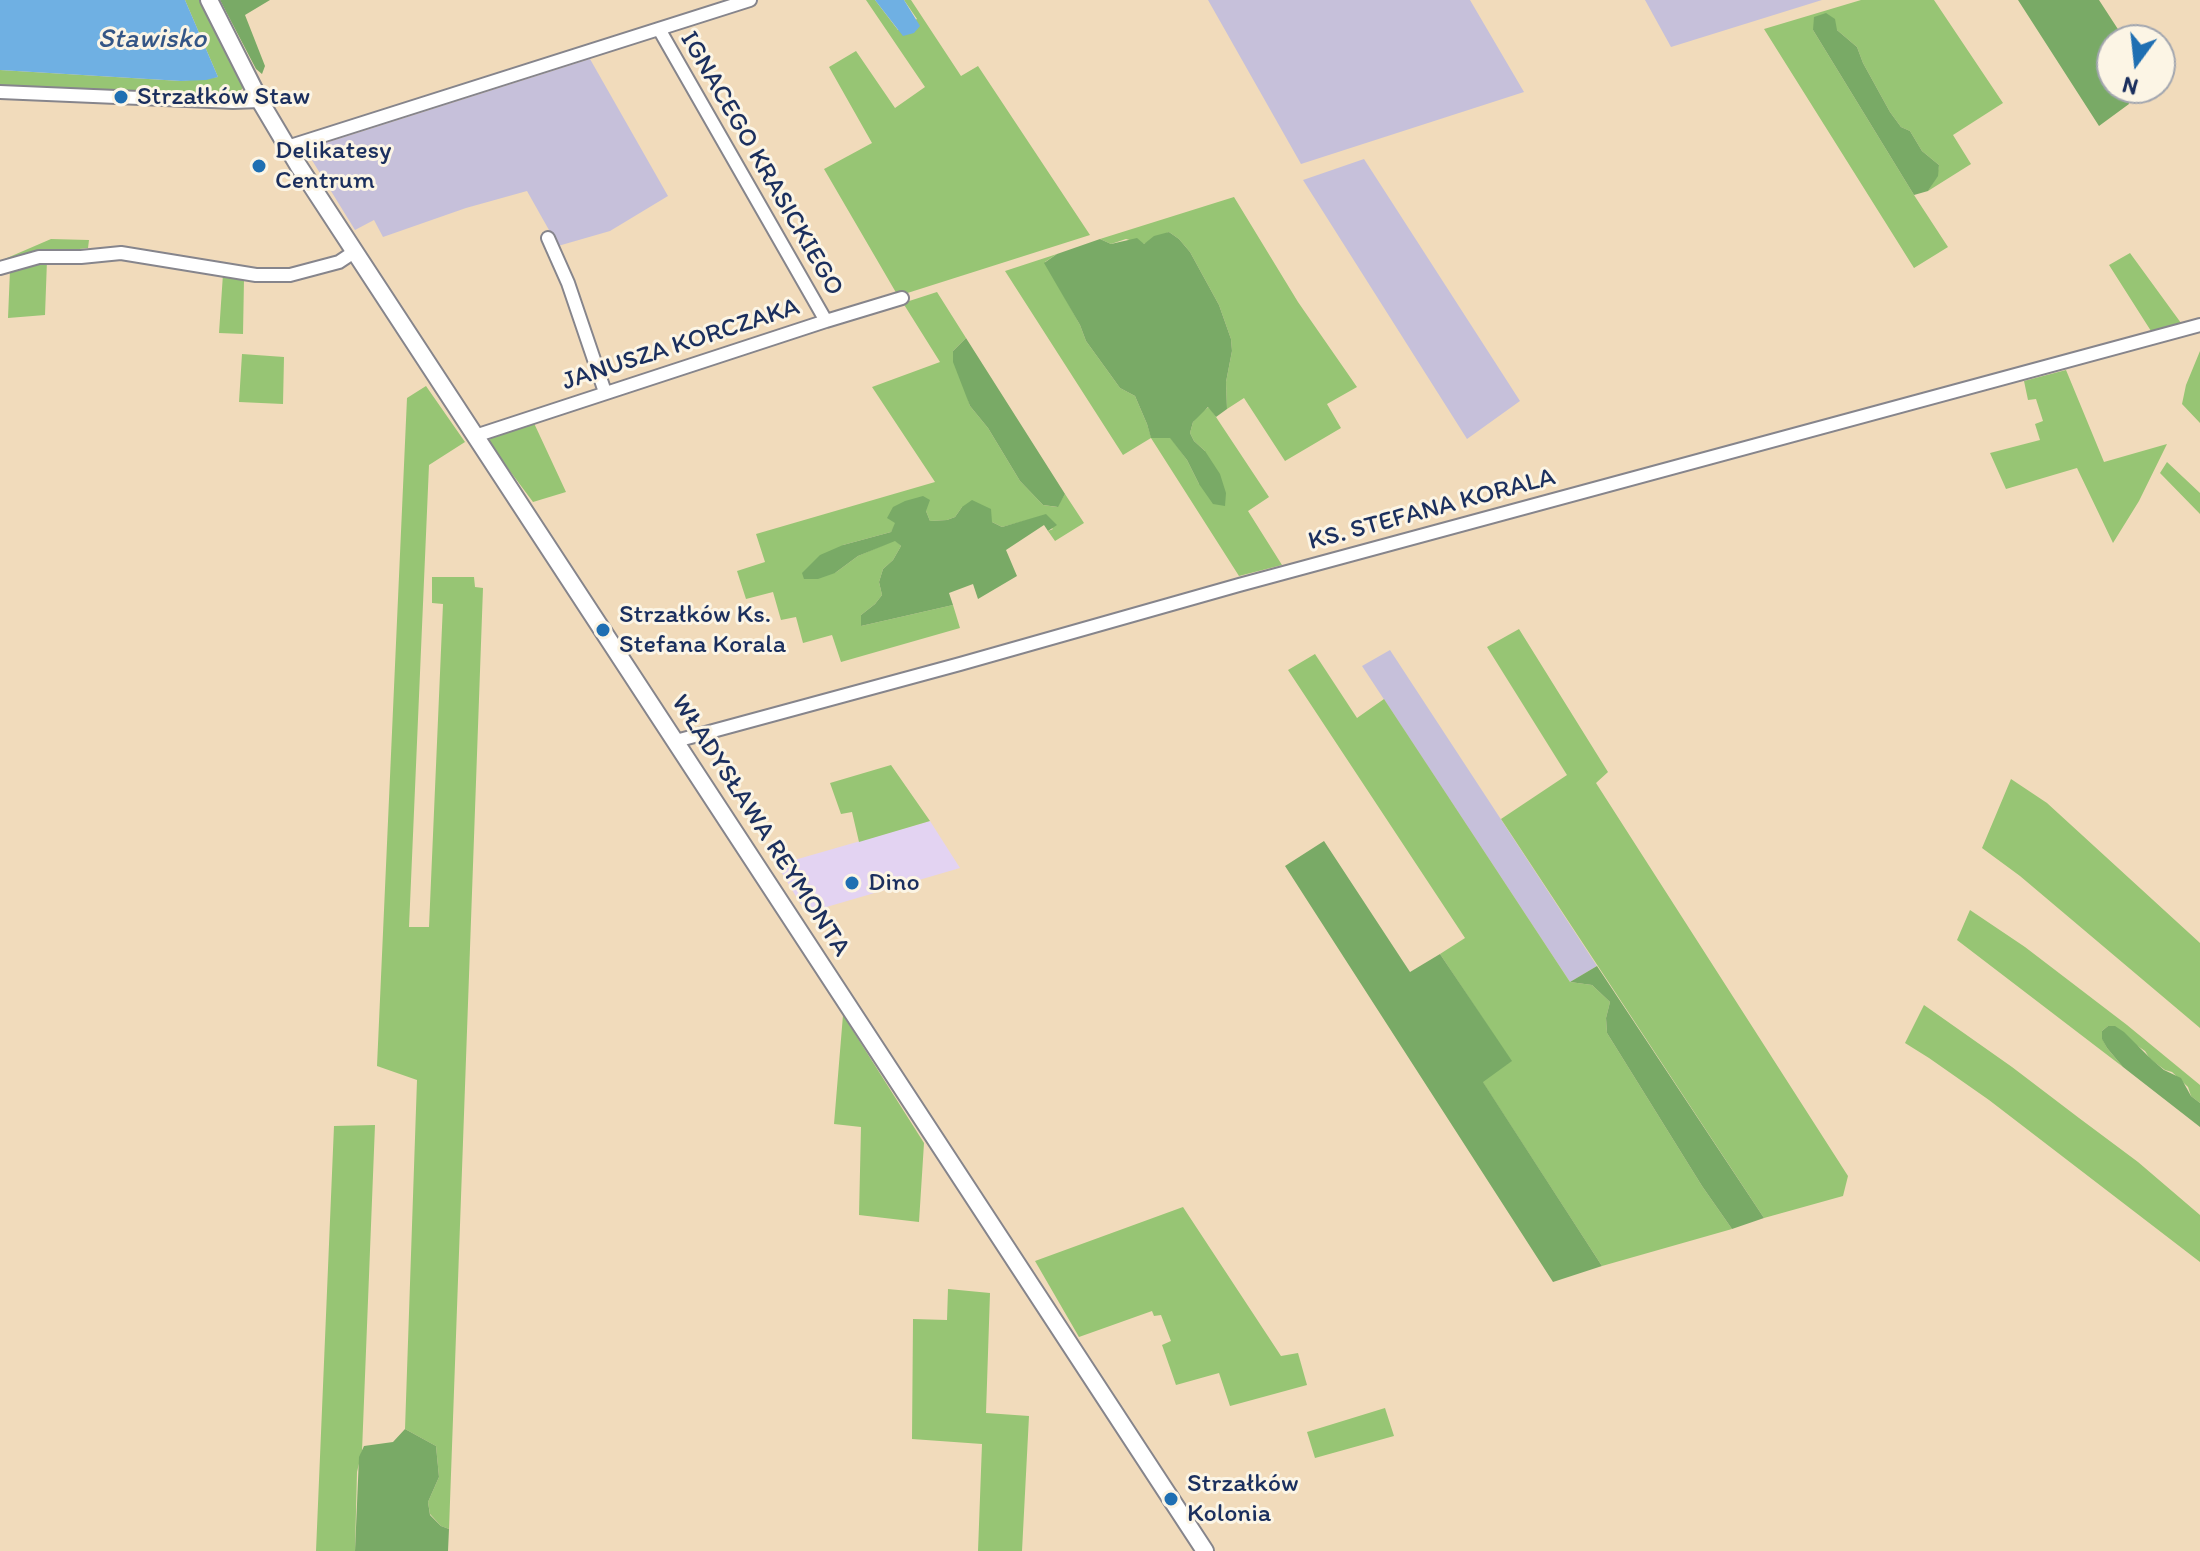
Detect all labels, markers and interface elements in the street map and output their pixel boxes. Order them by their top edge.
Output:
water label: Stawisko [98,23,206,57]
north arrow [2096,24,2176,104]
street label: IGNACEGO KRASICKIEGO [672,26,850,302]
text: N [2120,71,2141,101]
place label: Strzałków Staw [137,81,310,113]
marker: Strzałków Staw [112,88,130,106]
place label: Delikatesy Centrum [275,135,391,196]
marker: Delikatesy Centrum [250,157,268,175]
street label: JANUSZA KORCZAKA [558,292,804,398]
street label: KS. STEFANA KORALA [1305,462,1559,558]
place label: Strzałków Ks. Stefana Korala [619,599,786,660]
marker: Strzałków Ks. Stefana Korala [594,621,612,639]
street label: WŁADYSŁAWA REYMONTA [664,689,856,963]
place label: Dino [868,867,920,899]
marker: Dino [843,874,861,892]
place label: Strzałków Kolonia [1187,1468,1299,1530]
marker: Strzałków Kolonia [1162,1490,1180,1508]

